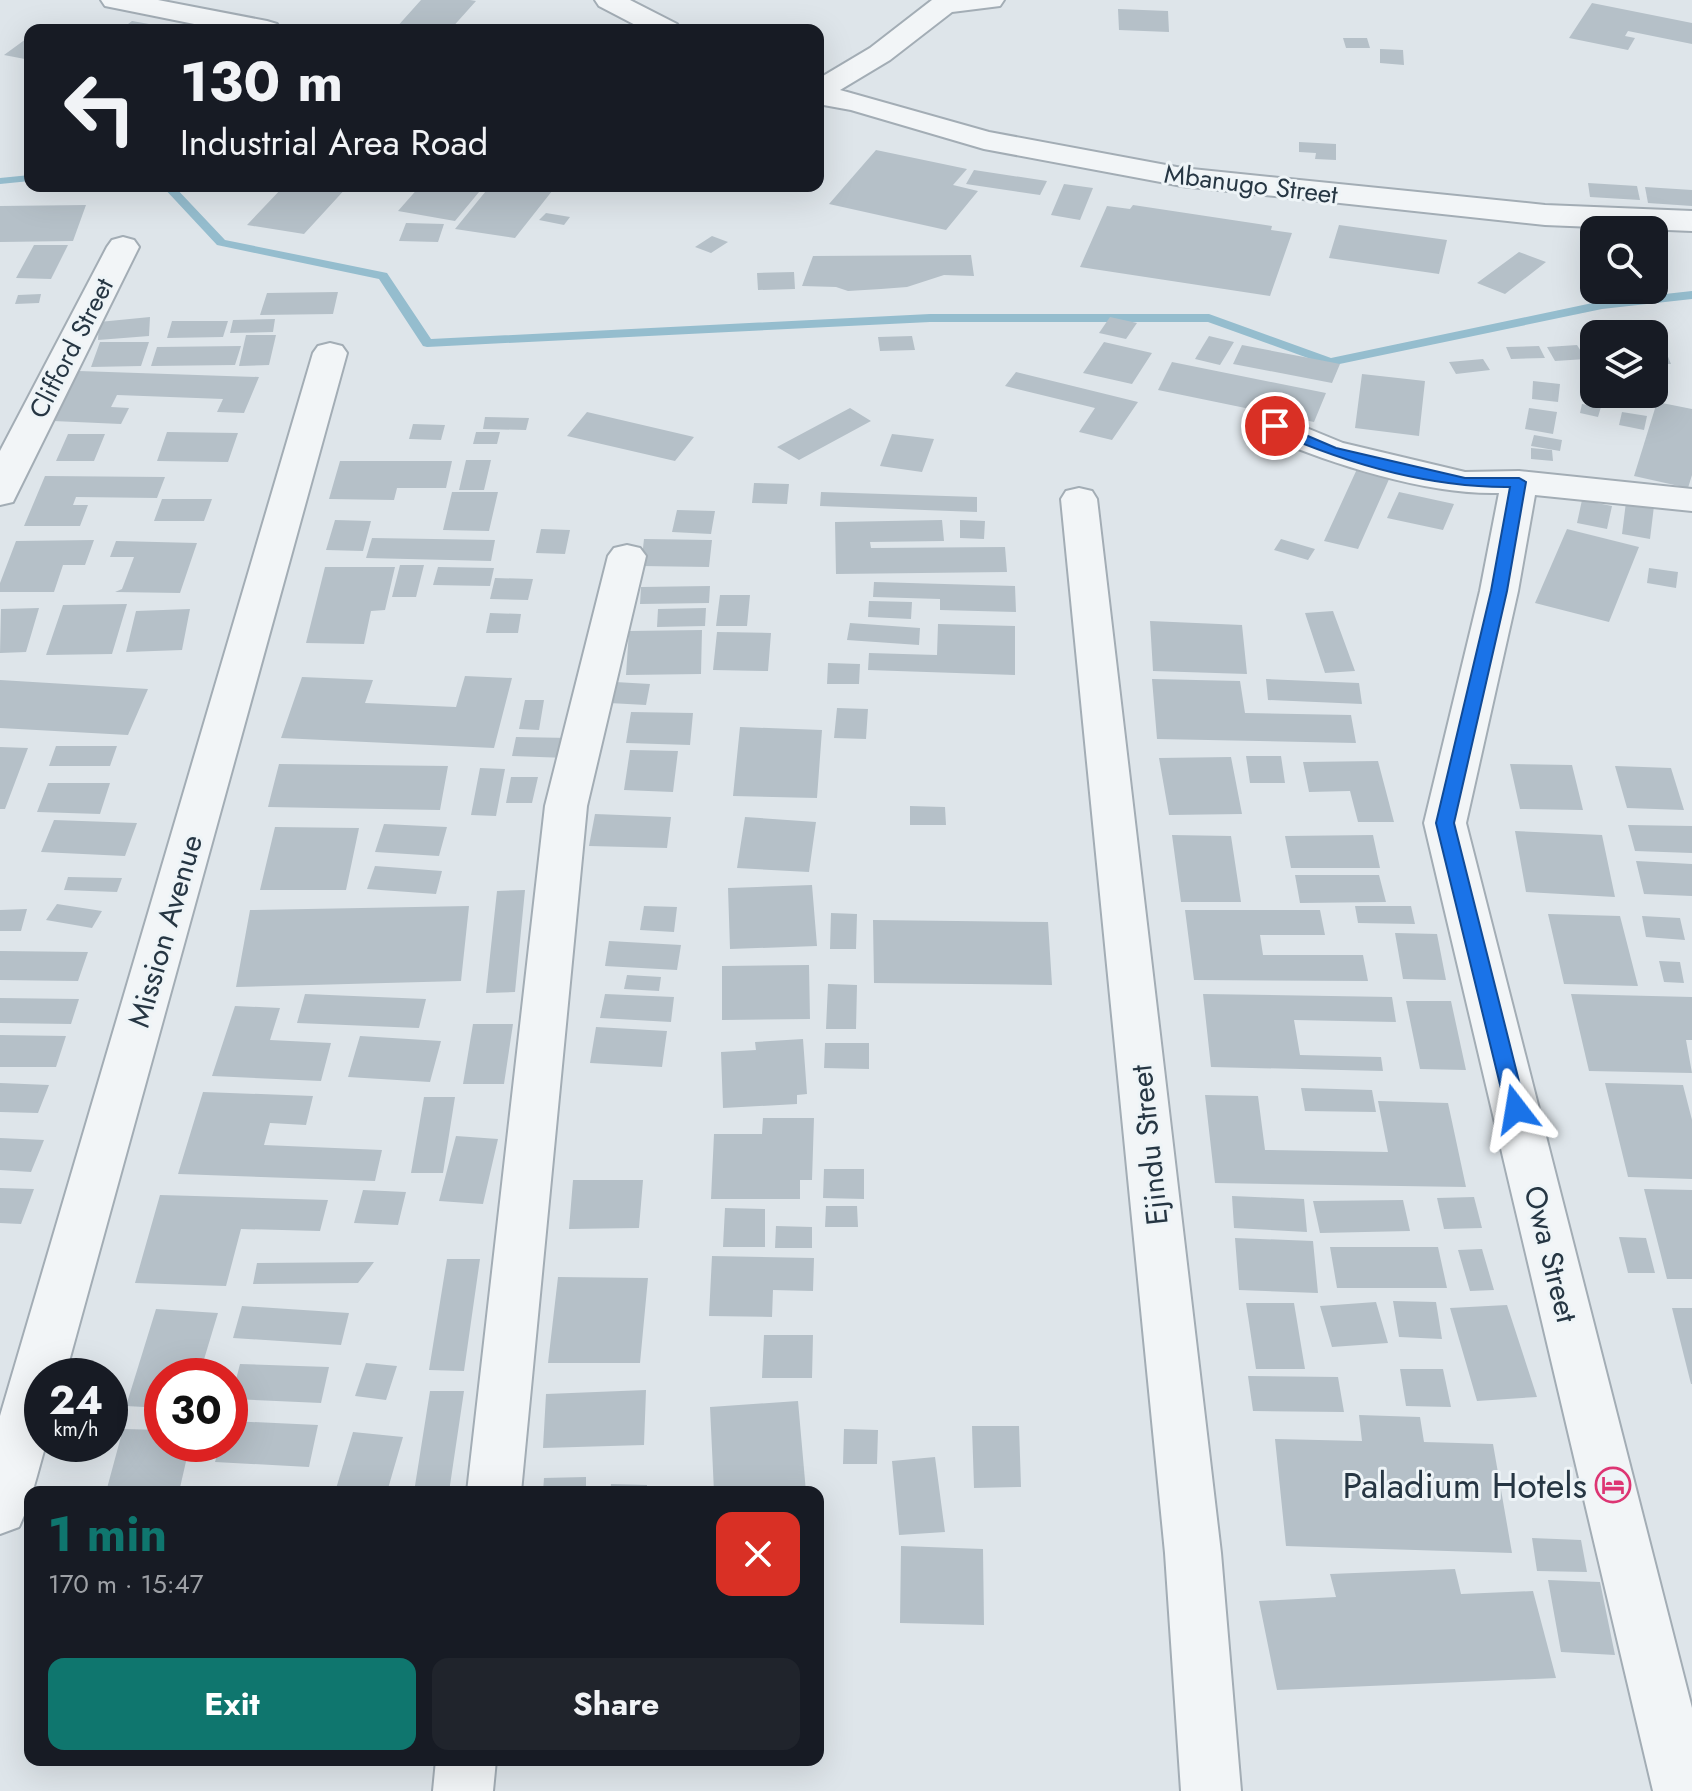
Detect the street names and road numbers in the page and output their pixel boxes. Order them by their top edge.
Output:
street label: Mbanugo Street [1162,155,1341,214]
street label: Clifford Street [19,270,123,425]
street label: Mission Avenue [117,830,213,1032]
street label: Ejindu Street [1119,1062,1179,1227]
street label: Owa Street [1513,1181,1589,1328]

